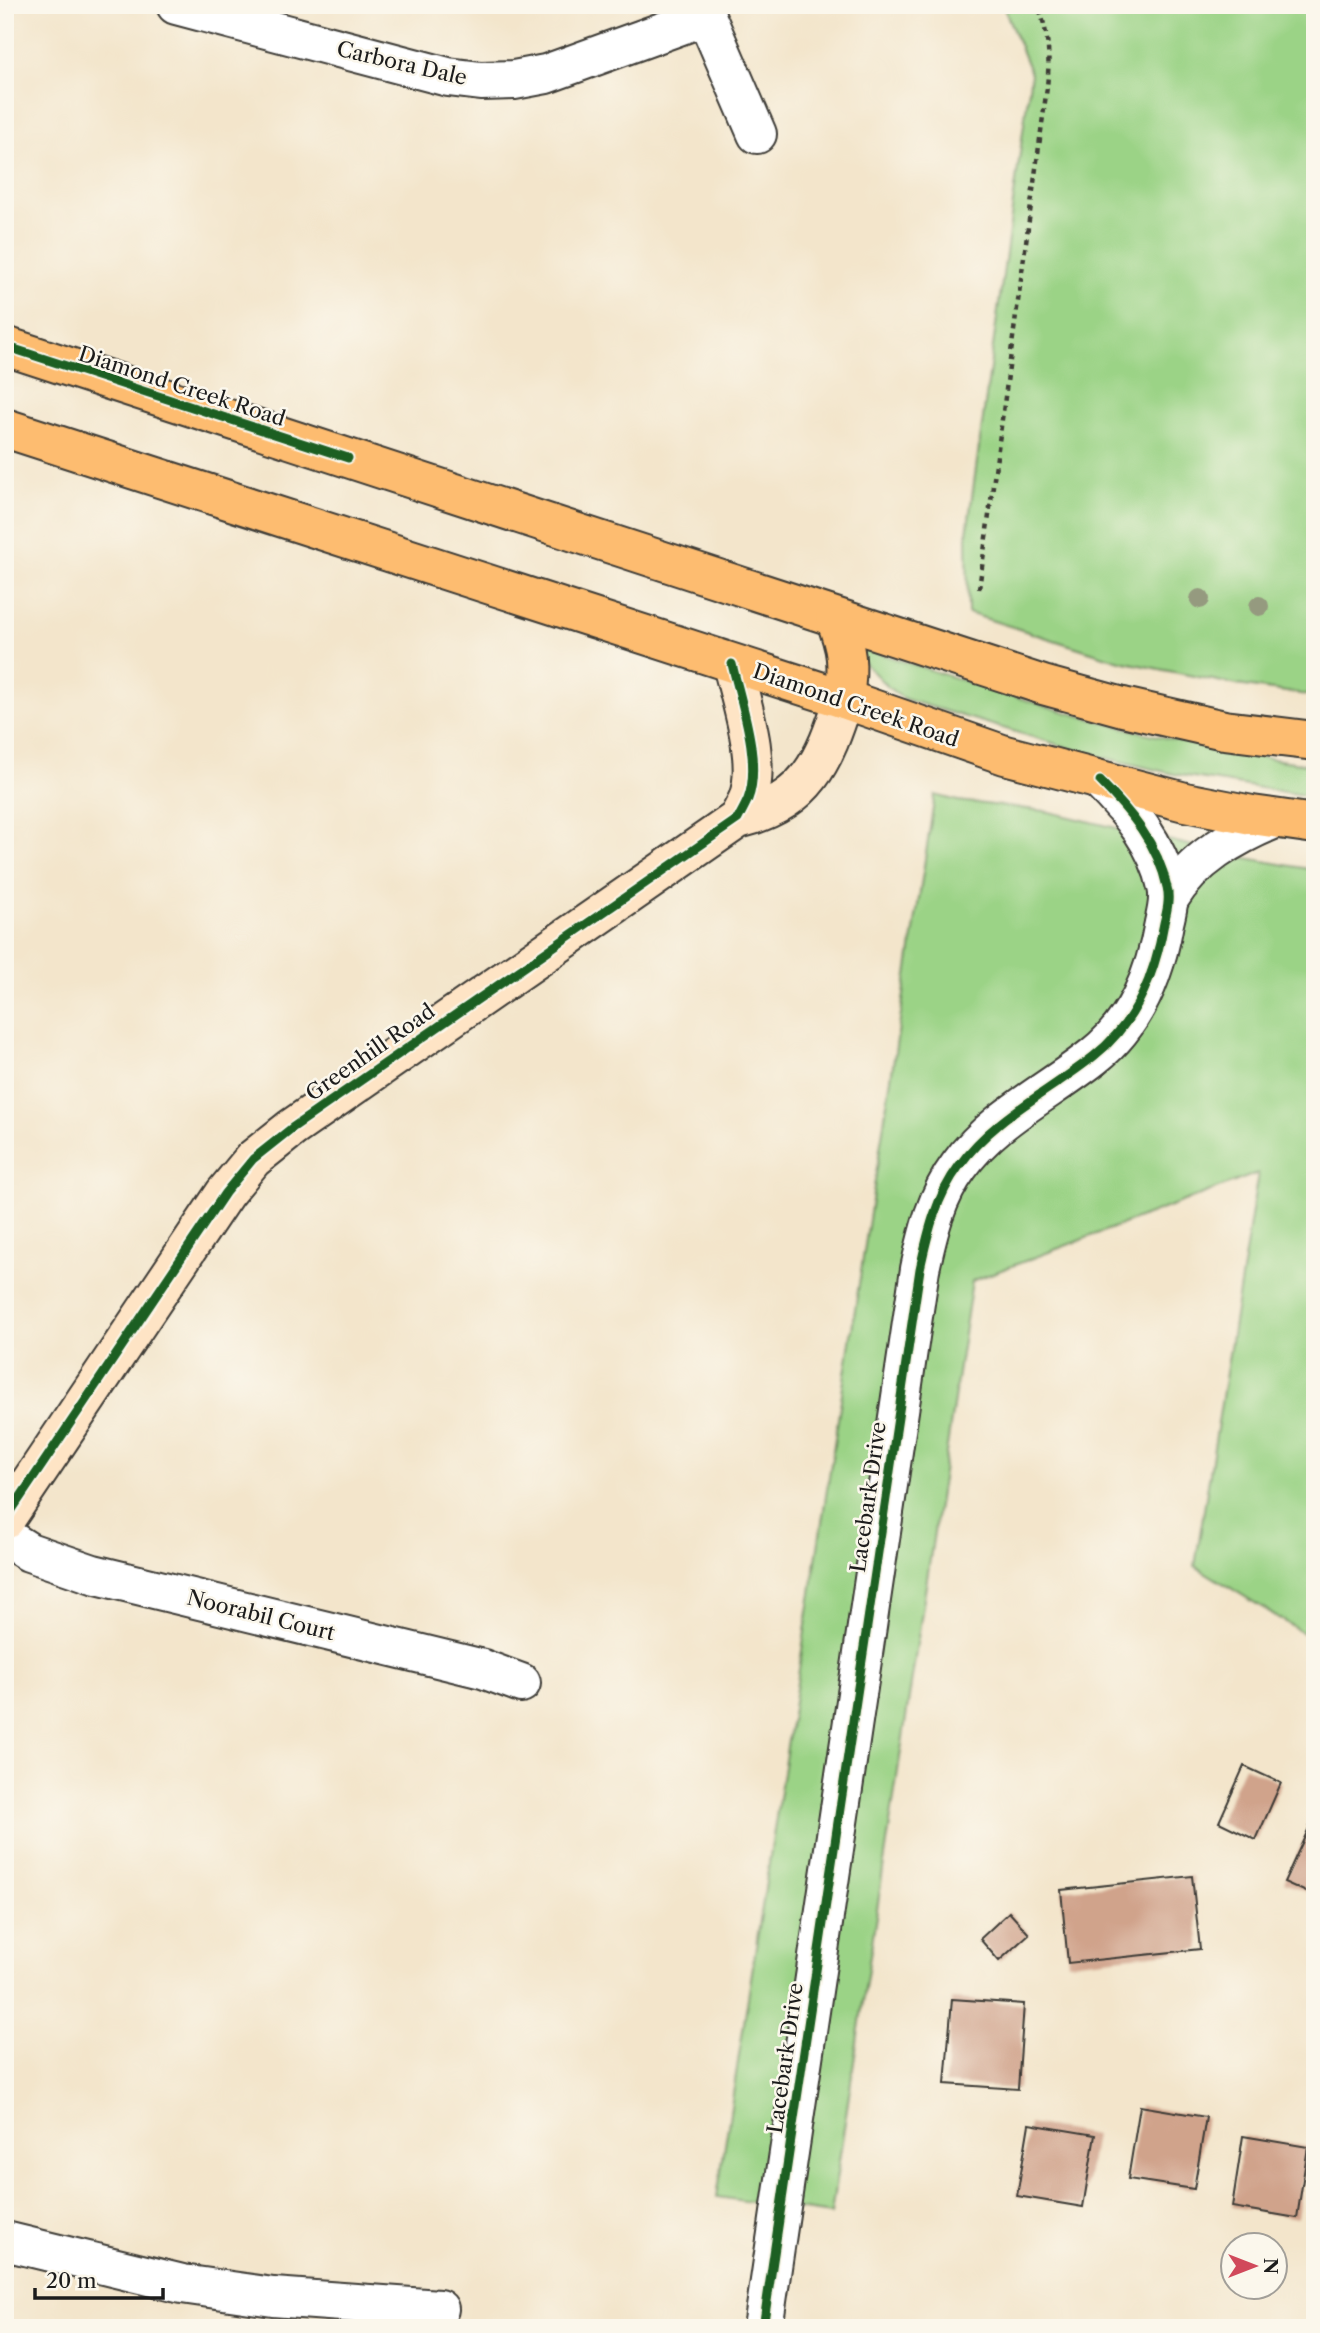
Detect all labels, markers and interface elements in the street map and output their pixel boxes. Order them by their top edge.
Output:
street label: Carbora Dale [334,36,470,90]
street label: Diamond Creek Road [75,341,289,431]
street label: Diamond Creek Road [750,658,962,752]
street label: Greenhill Road [301,998,439,1106]
street label: Lacebark Drive [845,1420,891,1574]
street label: Noorabil Court [184,1585,338,1646]
street label: Lacebark Drive [762,1981,808,2135]
north arrow [1218,2232,1288,2302]
scale bar [35,2256,163,2300]
text: N [1259,2258,1282,2274]
text: 20 m [46,2268,97,2293]

